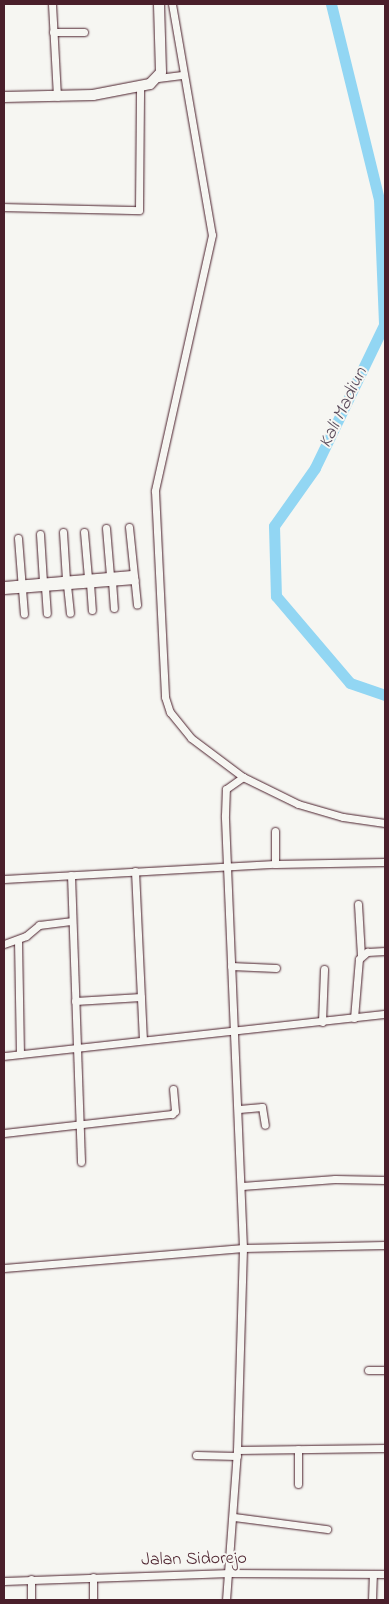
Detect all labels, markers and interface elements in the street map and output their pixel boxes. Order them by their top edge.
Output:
water label: Kali Madiun [315,364,373,452]
street label: Jalan Sidorejo [141,1548,247,1572]

